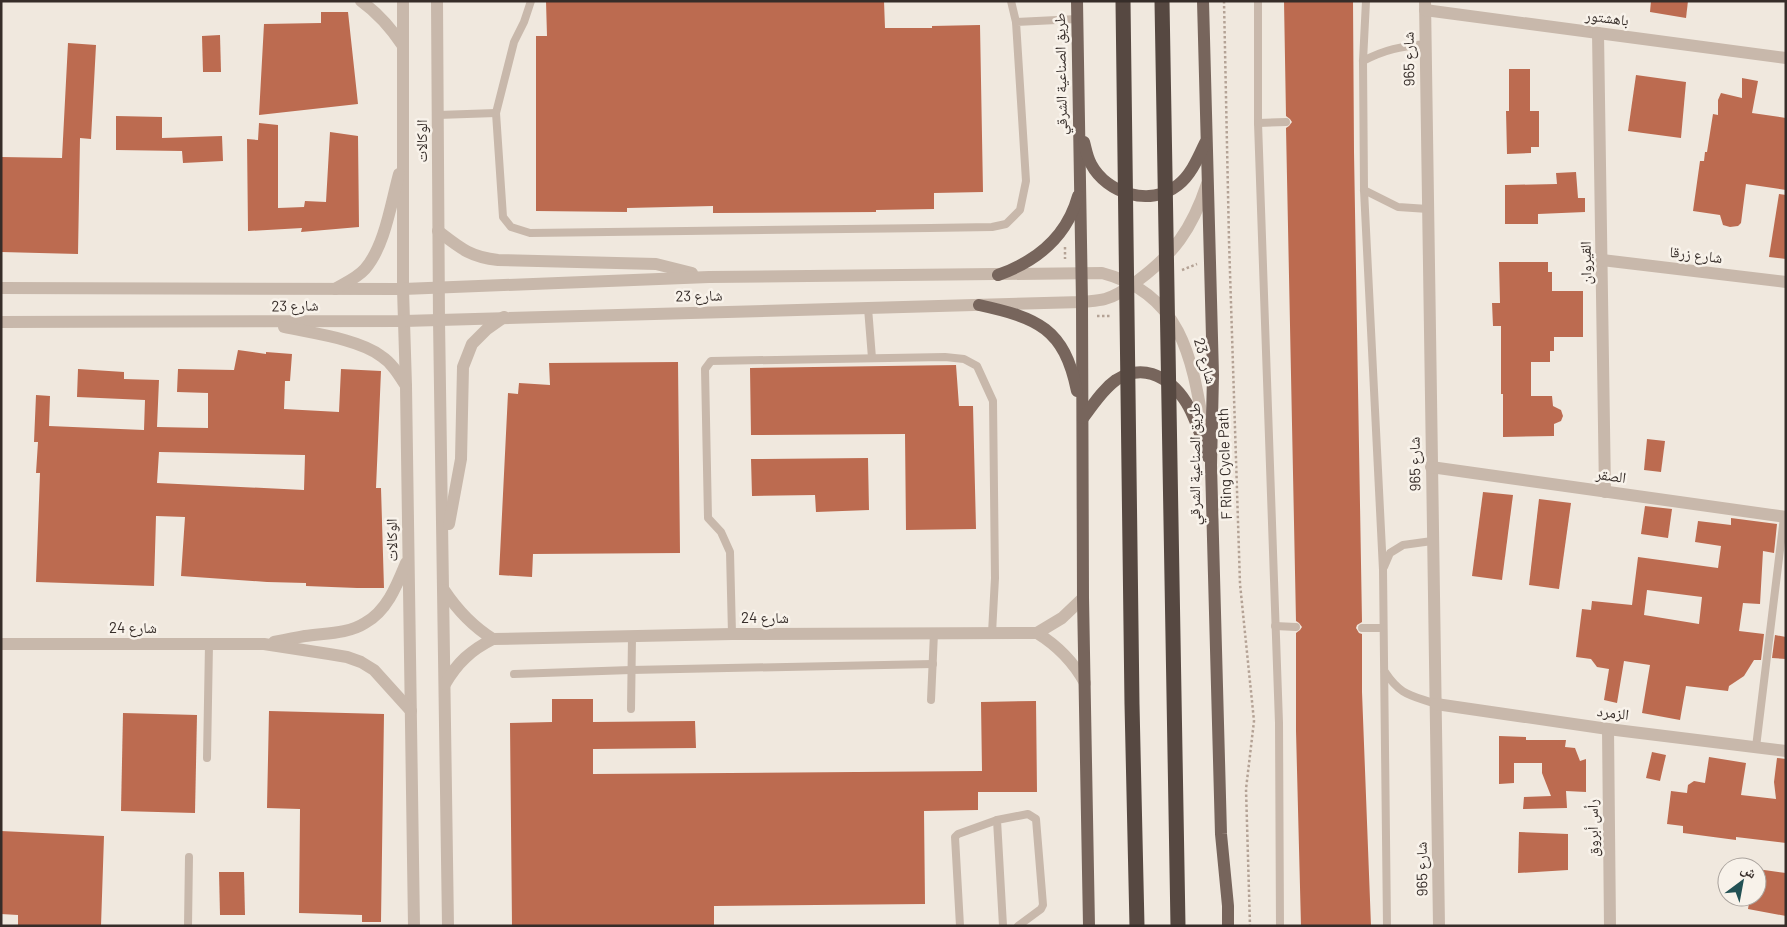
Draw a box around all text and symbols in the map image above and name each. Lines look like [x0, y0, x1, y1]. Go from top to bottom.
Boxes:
street label: باهشتور [1583, 5, 1630, 30]
street label: طريق الصناعية الشرقي [1050, 12, 1074, 135]
street label: شارع 965 [1399, 31, 1419, 87]
street label: الوكالات [412, 119, 431, 163]
street label: القيروان [1576, 241, 1596, 285]
street label: شارع زرقا [1668, 242, 1724, 268]
street label: شارع 23 [675, 286, 723, 306]
street label: شارع 23 [271, 296, 319, 316]
street label: شارع 23 [1189, 336, 1221, 387]
street label: طريق الصناعية الشرقي [1185, 403, 1207, 525]
street label: F Ring Cycle Path [1213, 408, 1235, 520]
street label: شارع 965 [1405, 436, 1425, 492]
street label: الصقر [1594, 464, 1627, 487]
street label: الوكالات [382, 518, 401, 562]
street label: شارع 24 [741, 608, 789, 628]
street label: شارع 24 [109, 618, 157, 638]
street label: الزمرد [1596, 701, 1630, 724]
street label: رأس أبروق [1582, 799, 1604, 857]
street label: شارع 965 [1412, 841, 1432, 897]
north arrow [1717, 857, 1767, 907]
text: ش [1738, 859, 1760, 883]

